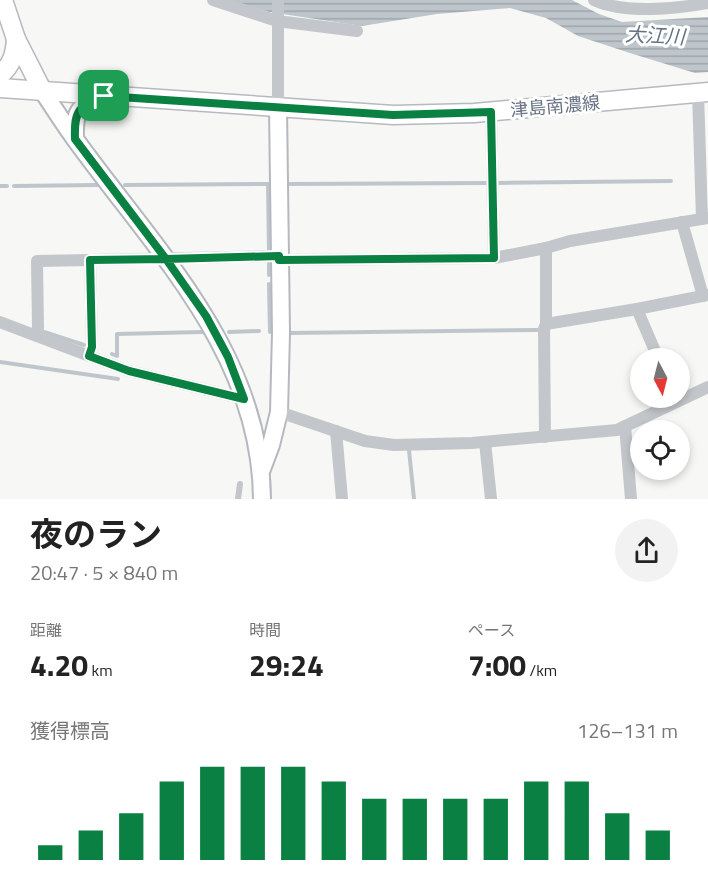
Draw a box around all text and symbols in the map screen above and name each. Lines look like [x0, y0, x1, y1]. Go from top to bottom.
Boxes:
water label: 大江川 [624, 18, 688, 52]
pin [78, 70, 129, 121]
icon: arrive [87, 79, 120, 112]
street label: 津島南濃線 [509, 89, 601, 123]
north arrow [630, 348, 690, 408]
map controls [630, 348, 690, 480]
button: locate [630, 420, 690, 480]
text: 夜のラン [30, 509, 162, 559]
button: share [615, 519, 678, 582]
text: 20:47 · 5 × 840 m [30, 557, 178, 588]
text: 距離 [30, 618, 62, 642]
text: 時間 [249, 618, 281, 642]
text: ペース [468, 618, 515, 642]
text: 4.20 [30, 642, 88, 688]
text: 29:24 [249, 642, 324, 688]
text: 7:00 [468, 642, 526, 688]
text: km [88, 658, 113, 682]
text: /km [526, 658, 557, 682]
text: 獲得標高 [30, 715, 110, 746]
text: 126–131 m [577, 715, 678, 746]

